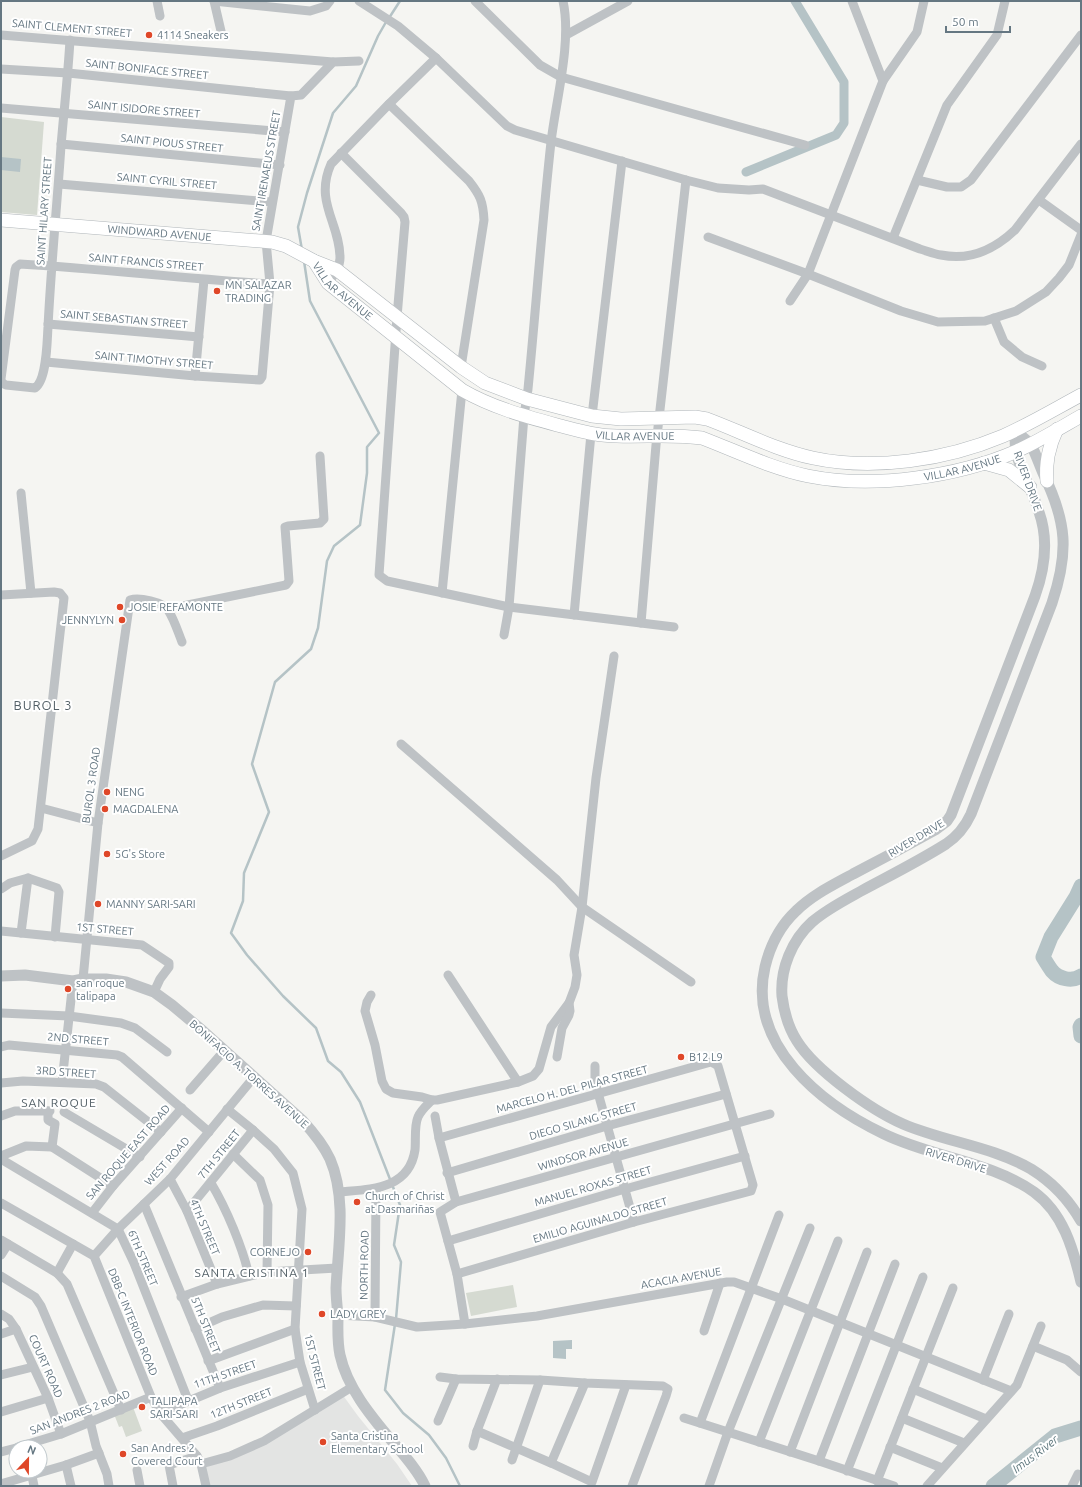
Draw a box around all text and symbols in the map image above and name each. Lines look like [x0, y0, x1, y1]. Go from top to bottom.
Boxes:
scale bar [946, 8, 1010, 34]
text: 50 m [952, 15, 979, 28]
street label: SAINT CLEMENT STREET [12, 17, 132, 39]
place label: 4114 Sneakers [157, 29, 229, 41]
marker: 4114 Sneakers [144, 30, 154, 40]
street label: SAINT BONIFACE STREET [85, 57, 209, 81]
street label: SAINT ISIDORE STREET [87, 98, 201, 120]
street label: SAINT IRENAEUS STREET [249, 110, 283, 232]
street label: SAINT PIOUS STREET [120, 132, 224, 154]
street label: SAINT HILARY STREET [34, 156, 54, 266]
street label: SAINT CYRIL STREET [116, 171, 218, 191]
street label: WINDWARD AVENUE [107, 223, 212, 243]
street label: SAINT FRANCIS STREET [88, 251, 204, 273]
street label: VILLAR AVENUE [310, 260, 375, 322]
place label: MN SALAZAR TRADING [225, 279, 292, 304]
marker: MN SALAZAR TRADING [212, 286, 222, 296]
street label: SAINT SEBASTIAN STREET [60, 307, 188, 331]
street label: SAINT TIMOTHY STREET [94, 349, 214, 371]
street label: VILLAR AVENUE [594, 428, 674, 442]
street label: RIVER DRIVE [1012, 449, 1044, 513]
street label: VILLAR AVENUE [923, 452, 1003, 483]
place label: JOSIE REFAMONTE [128, 601, 223, 613]
marker: JOSIE REFAMONTE [115, 602, 125, 612]
place label: JENNYLYN [62, 614, 114, 626]
marker: JENNYLYN [117, 615, 127, 625]
district label: BUROL 3 [13, 698, 73, 712]
street label: BUROL 3 ROAD [80, 746, 102, 824]
place label: NENG [115, 786, 144, 798]
marker: NENG [102, 787, 112, 797]
place label: MAGDALENA [113, 803, 179, 815]
marker: MAGDALENA [100, 804, 110, 814]
street label: RIVER DRIVE [886, 817, 946, 859]
place label: 5G's Store [115, 848, 165, 860]
marker: 5G's Store [102, 849, 112, 859]
place label: MANNY SARI-SARI [106, 898, 196, 910]
marker: MANNY SARI-SARI [93, 899, 103, 909]
street label: 1ST STREET [76, 921, 134, 937]
place label: san roque talipapa [76, 977, 125, 1002]
marker: san roque talipapa [63, 984, 73, 994]
street label: BONIFACIO A. TORRES AVENUE [187, 1017, 311, 1131]
street label: 2ND STREET [47, 1030, 109, 1048]
place label: B12 L9 [689, 1051, 723, 1063]
marker: B12 L9 [676, 1052, 686, 1062]
street label: MARCELO H. DEL PILAR STREET [495, 1063, 649, 1115]
street label: 3RD STREET [35, 1064, 97, 1080]
district label: SAN ROQUE [21, 1096, 97, 1109]
street label: DIEGO SILANG STREET [528, 1100, 638, 1142]
street label: SAN ROQUE EAST ROAD [84, 1102, 173, 1202]
street label: 7TH STREET [196, 1127, 242, 1181]
street label: WEST ROAD [142, 1134, 192, 1188]
street label: WINDSOR AVENUE [536, 1135, 630, 1173]
street label: RIVER DRIVE [924, 1145, 988, 1175]
street label: MANUEL ROXAS STREET [533, 1163, 653, 1209]
place label: Church of Christ at Dasmariñas [365, 1190, 445, 1215]
street label: EMILIO AGUINALDO STREET [531, 1195, 669, 1245]
street label: 4TH STREET [188, 1197, 222, 1257]
marker: Church of Christ at Dasmariñas [352, 1197, 362, 1207]
street label: 6TH STREET [126, 1228, 160, 1288]
street label: NORTH ROAD [357, 1230, 371, 1300]
place label: CORNEJO [250, 1246, 300, 1258]
marker: CORNEJO [303, 1247, 313, 1257]
street label: ACACIA AVENUE [640, 1265, 722, 1291]
street label: DBB-C INTERIOR ROAD [106, 1266, 160, 1378]
district label: SANTA CRISTINA 1 [194, 1266, 310, 1279]
street label: 5TH STREET [189, 1295, 223, 1355]
place label: LADY GREY [330, 1308, 387, 1320]
marker: LADY GREY [317, 1309, 327, 1319]
street label: COURT ROAD [27, 1332, 65, 1400]
street label: 1ST STREET [302, 1333, 328, 1391]
street label: 11TH STREET [192, 1358, 258, 1390]
street label: 12TH STREET [208, 1385, 274, 1421]
street label: SAN ANDRES 2 ROAD [28, 1387, 132, 1437]
place label: TALIPAPA SARI-SARI [150, 1395, 198, 1420]
marker: TALIPAPA SARI-SARI [137, 1402, 147, 1412]
place label: Santa Cristina Elementary School [331, 1430, 423, 1455]
water label: Imus River [1010, 1432, 1061, 1475]
marker: Santa Cristina Elementary School [318, 1437, 328, 1447]
north arrow [8, 1439, 48, 1479]
place label: San Andres 2 Covered Court [131, 1442, 203, 1467]
text: N [26, 1443, 38, 1457]
marker: San Andres 2 Covered Court [118, 1449, 128, 1459]

